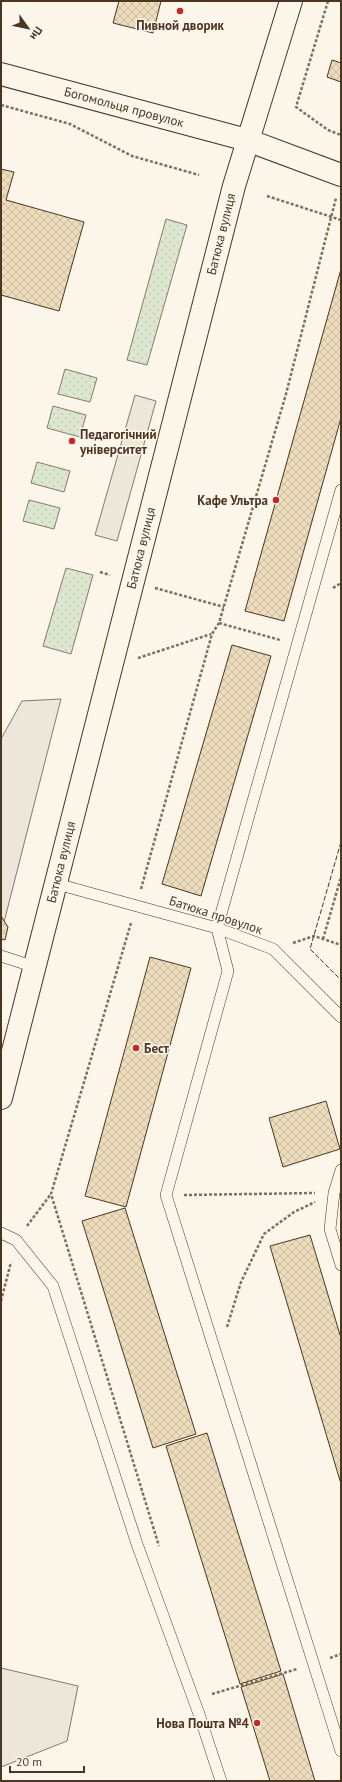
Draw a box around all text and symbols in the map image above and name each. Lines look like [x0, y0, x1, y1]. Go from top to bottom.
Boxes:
marker: Пивной дворик [175, 6, 185, 16]
north arrow [8, 8, 48, 48]
place label: Пивной дворик [136, 17, 224, 34]
text: Пн [27, 24, 46, 43]
street label: Богомольця провулок [62, 83, 187, 131]
street label: Батюка вулиця [203, 191, 239, 277]
place label: Педагогічний університет [79, 426, 156, 458]
marker: Педагогічний університет [67, 436, 77, 446]
place label: Кафе Ультра [197, 492, 268, 509]
marker: Кафе Ультра [271, 495, 281, 505]
street label: Батюка вулиця [123, 505, 159, 591]
street label: Батюка вулиця [43, 819, 79, 905]
street label: Батюка провулок [167, 892, 266, 938]
place label: Бест [144, 1040, 170, 1057]
marker: Бест [131, 1043, 141, 1053]
place label: Нова Пошта №4 [156, 1715, 250, 1732]
marker: Нова Пошта №4 [252, 1718, 262, 1728]
scale bar [10, 1748, 84, 1774]
text: 20 m [16, 1754, 42, 1769]

